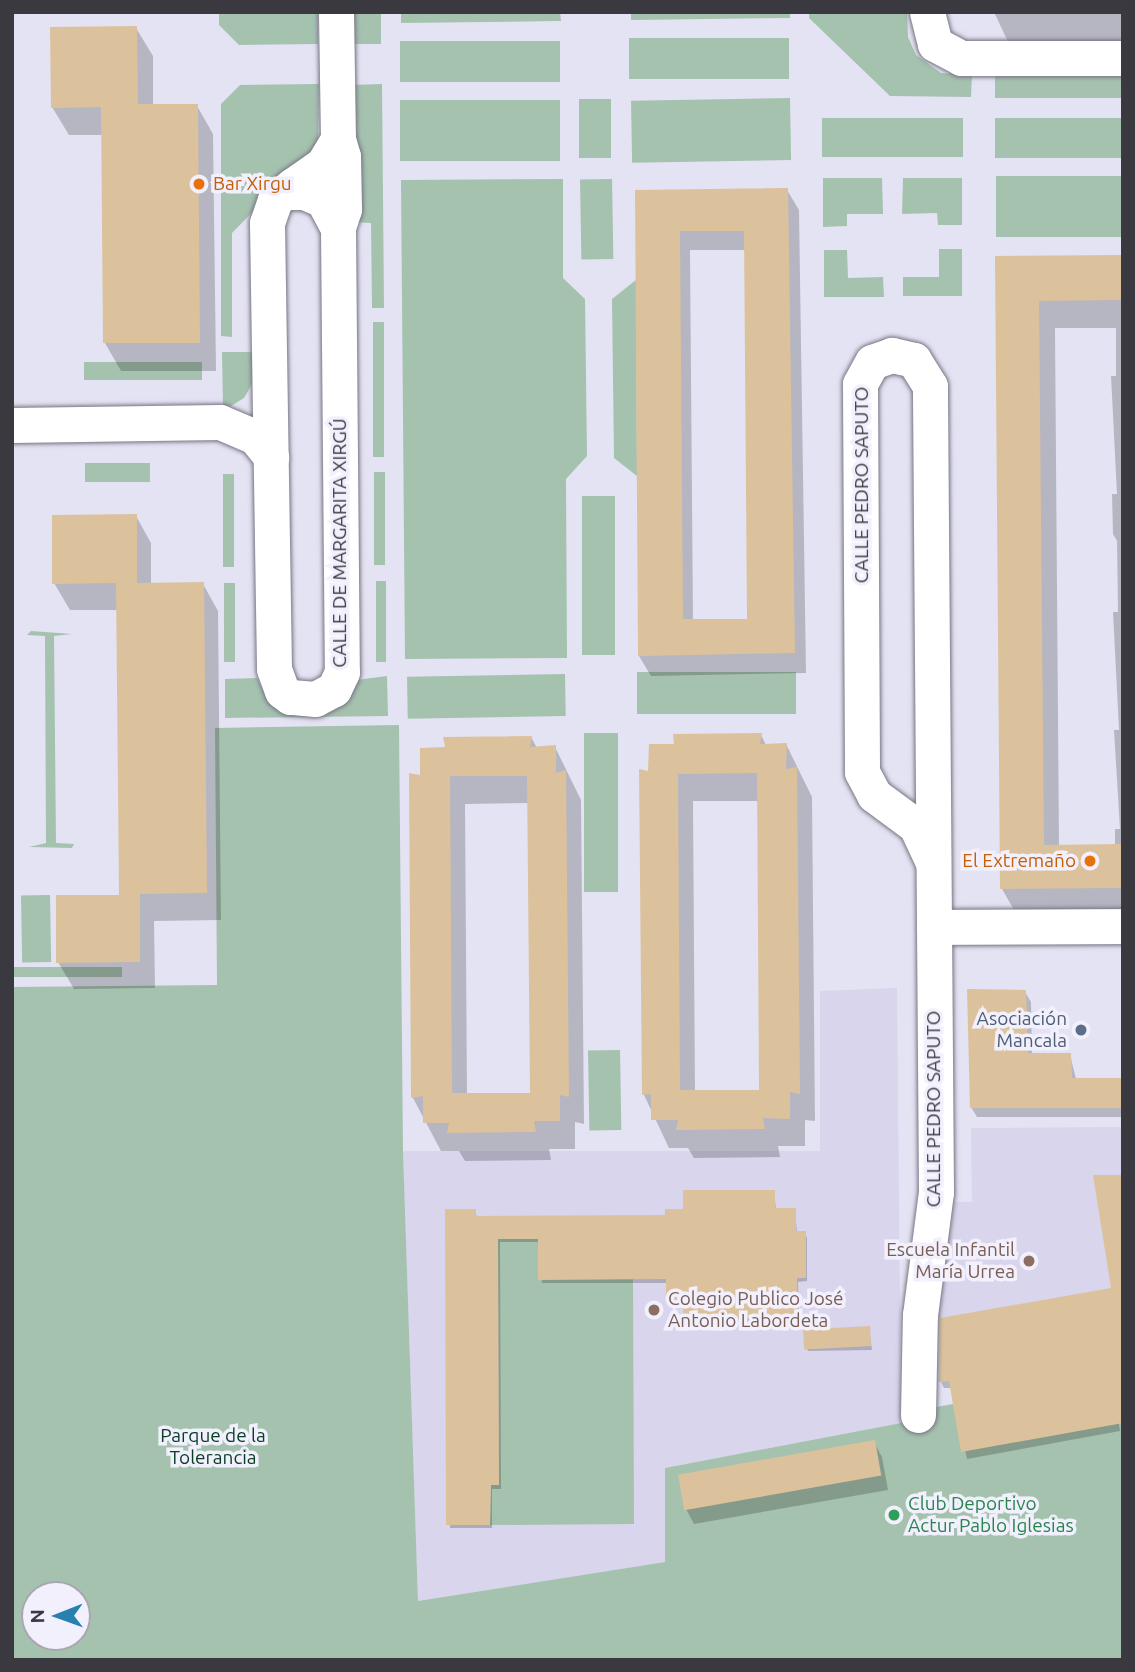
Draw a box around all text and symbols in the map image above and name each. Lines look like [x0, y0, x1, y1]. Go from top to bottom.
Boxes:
place label: Bar Xirgu [213, 173, 292, 195]
marker: Bar Xirgu [191, 176, 207, 192]
street label: CALLE PEDRO SAPUTO [851, 387, 873, 583]
street label: CALLE DE MARGARITA XIRGÚ [329, 418, 351, 668]
place label: El Extremaño [962, 850, 1076, 872]
marker: El Extremaño [1082, 853, 1098, 869]
place label: Asociación Mancala [976, 1008, 1067, 1052]
street label: CALLE PEDRO SAPUTO [923, 1011, 945, 1207]
marker: Asociación Mancala [1073, 1022, 1089, 1038]
place label: Escuela Infantil María Urrea [886, 1239, 1015, 1283]
marker: Escuela Infantil María Urrea [1021, 1253, 1037, 1269]
place label: Colegio Publico José Antonio Labordeta [668, 1288, 844, 1332]
marker: Colegio Publico José Antonio Labordeta [646, 1302, 662, 1318]
park label: Parque de la Tolerancia [160, 1425, 266, 1469]
place label: Club Deportivo Actur Pablo Iglesias [908, 1493, 1074, 1537]
marker: Club Deportivo Actur Pablo Iglesias [886, 1507, 902, 1523]
north arrow [21, 1581, 91, 1651]
text: N [26, 1609, 48, 1624]

